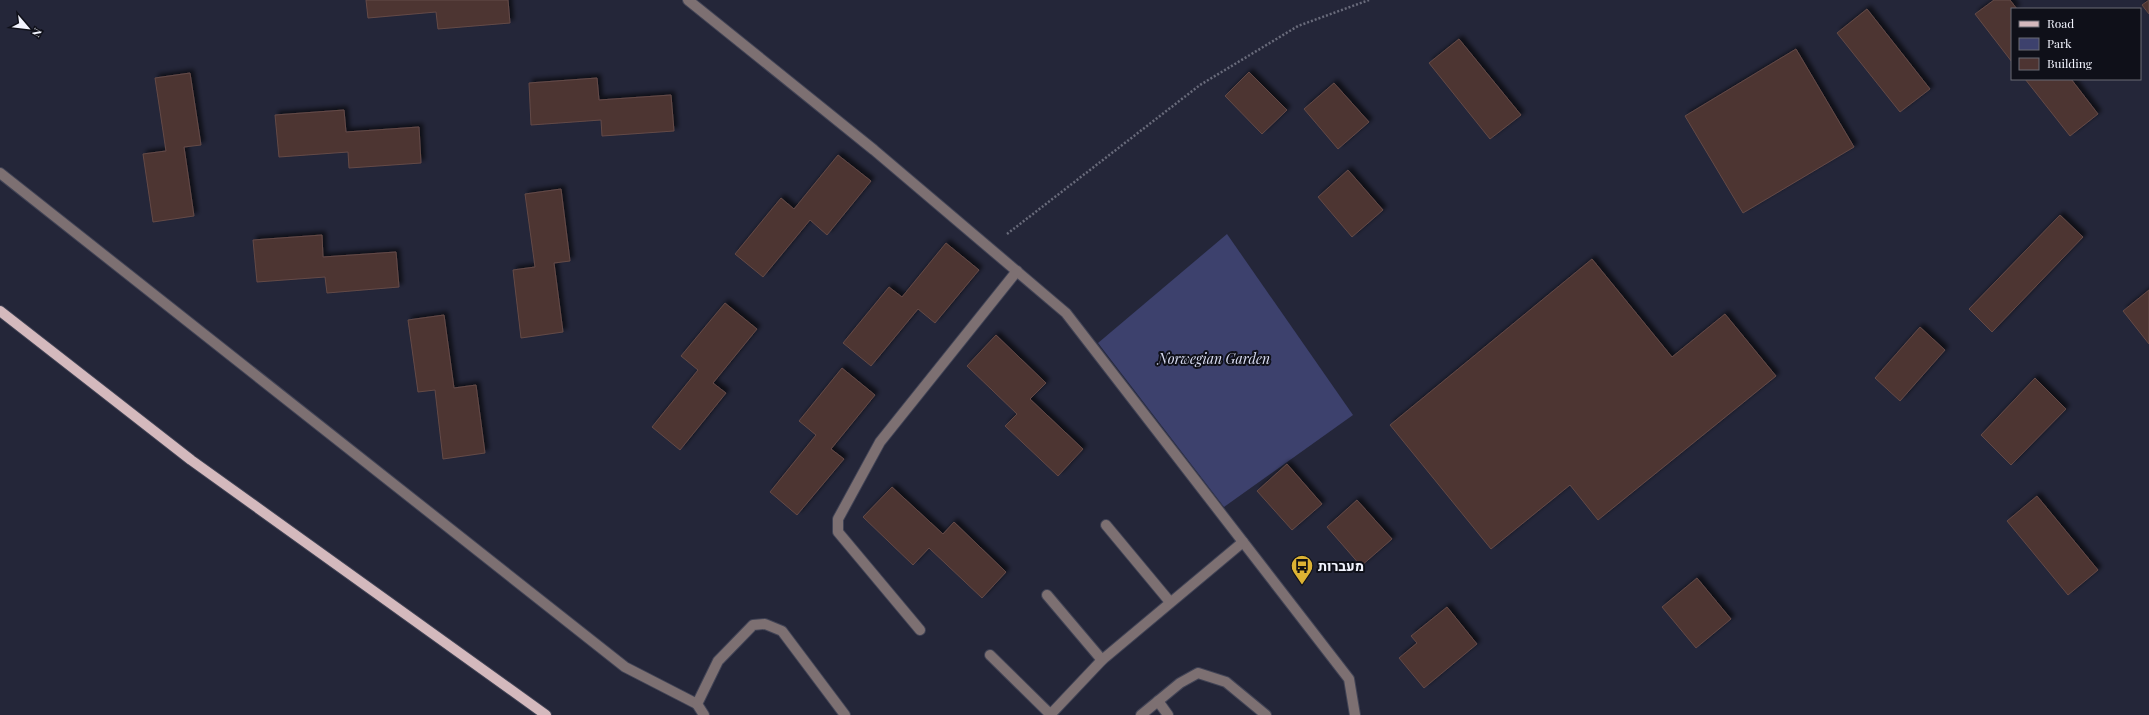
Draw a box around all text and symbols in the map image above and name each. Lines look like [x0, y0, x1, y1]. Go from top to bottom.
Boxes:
north arrow [8, 8, 48, 48]
legend [2011, 8, 2141, 80]
text: Road [2047, 15, 2074, 31]
text: N [29, 26, 46, 40]
text: Park [2047, 35, 2072, 51]
text: Building [2047, 55, 2093, 71]
park label: Norwegian Garden [1156, 349, 1270, 368]
bus stop icon: מעברות [1289, 553, 1315, 586]
place label: מעברות [1318, 556, 1364, 575]

